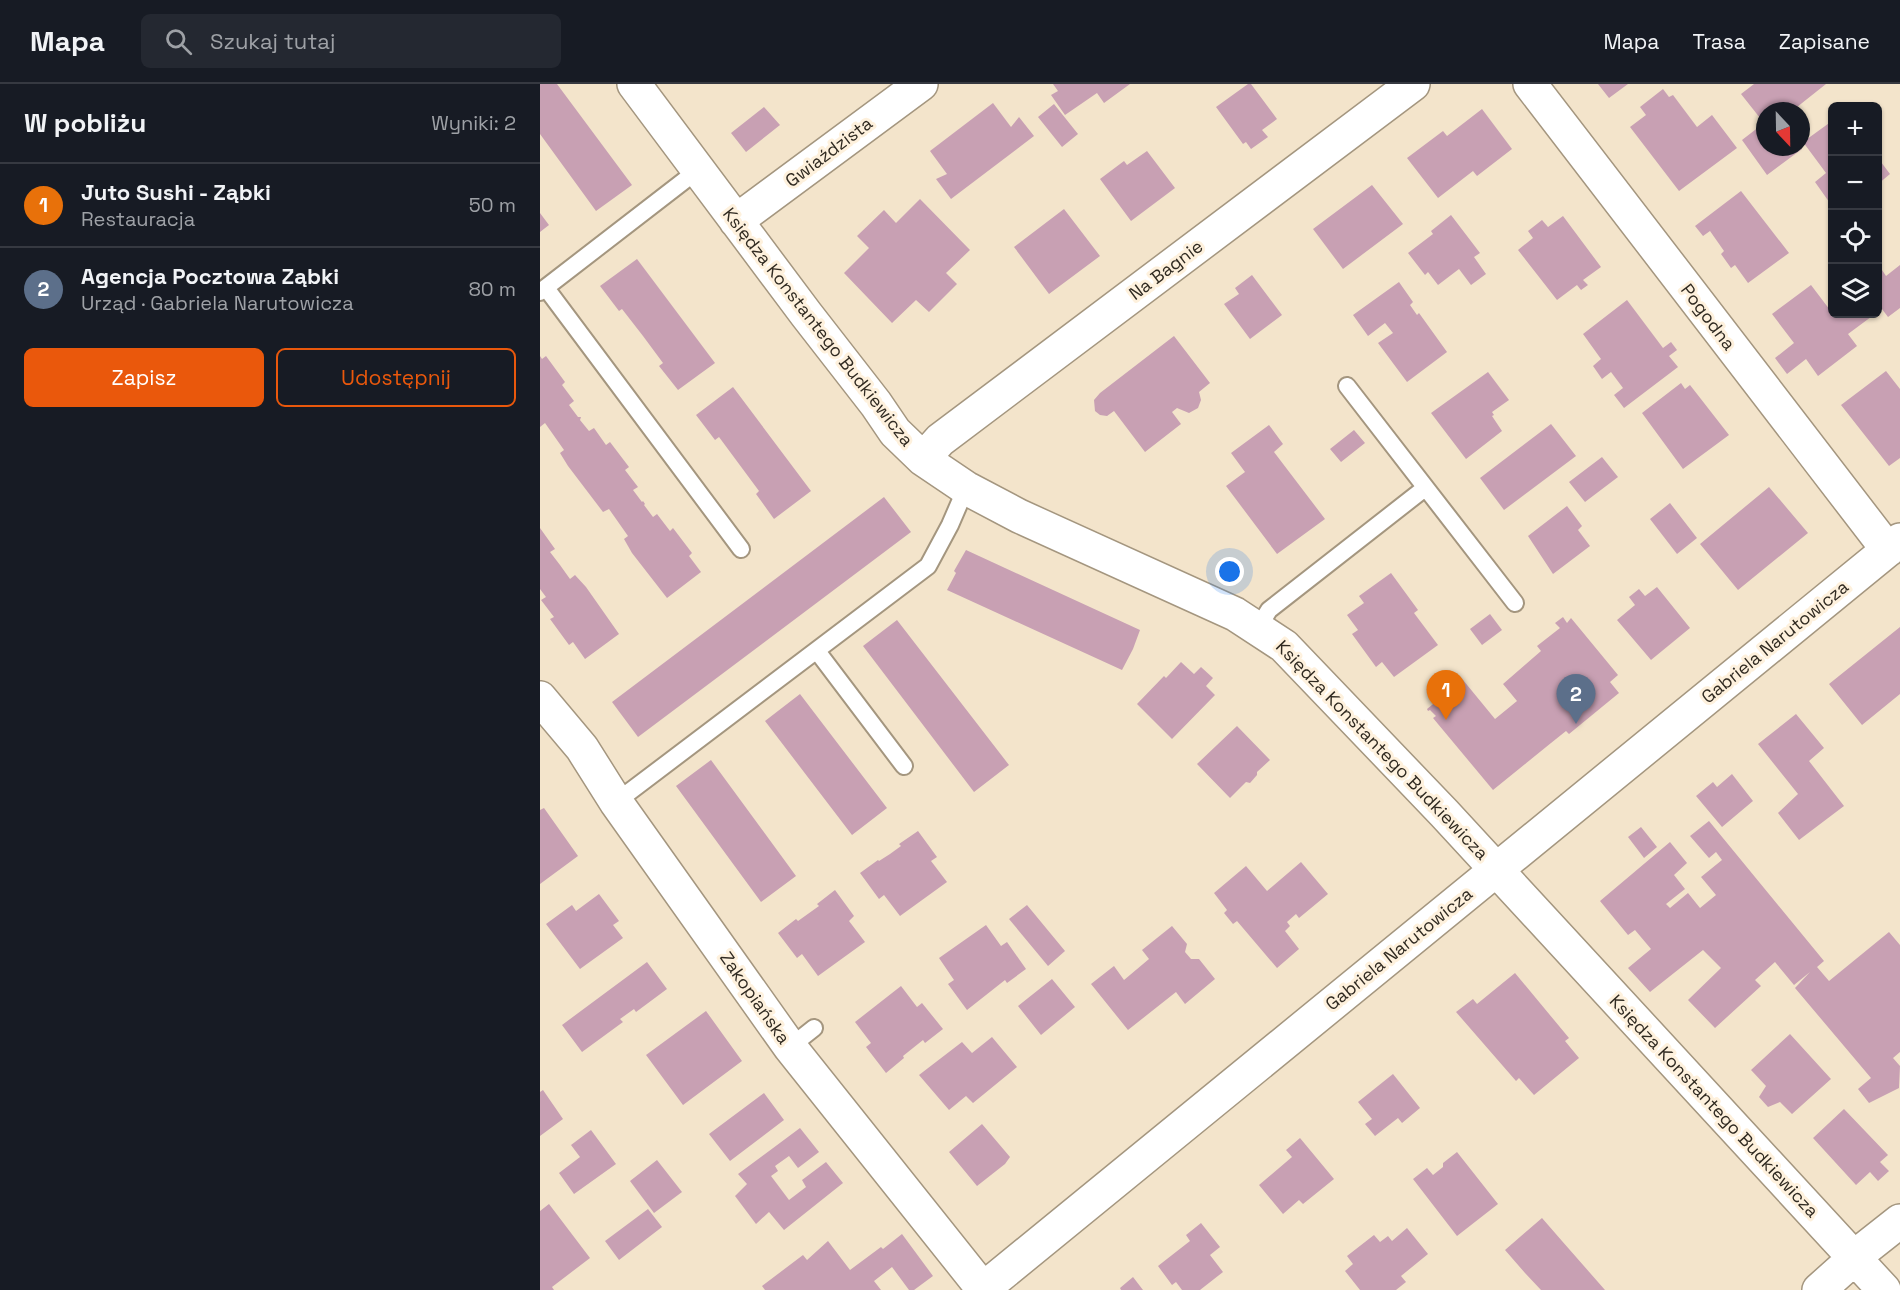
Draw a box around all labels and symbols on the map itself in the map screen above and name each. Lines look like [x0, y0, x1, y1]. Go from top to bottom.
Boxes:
north arrow [1756, 102, 1810, 156]
street label: Gwiaździsta [781, 111, 877, 192]
street label: Księdza Konstantego Budkiewicza [718, 203, 919, 451]
street label: Na Bagnie [1124, 234, 1207, 305]
street label: Pogodna [1676, 279, 1741, 354]
your location [1215, 557, 1244, 586]
street label: Gabriela Narutowicza [1696, 575, 1853, 708]
street label: Księdza Konstantego Budkiewicza [1271, 635, 1494, 864]
pin: 1 [1426, 670, 1466, 720]
pin: 2 [1556, 674, 1596, 724]
street label: Gabriela Narutowicza [1320, 882, 1477, 1015]
street label: Zakopiańska [715, 947, 796, 1048]
street label: Księdza Konstantego Budkiewicza [1605, 989, 1824, 1222]

